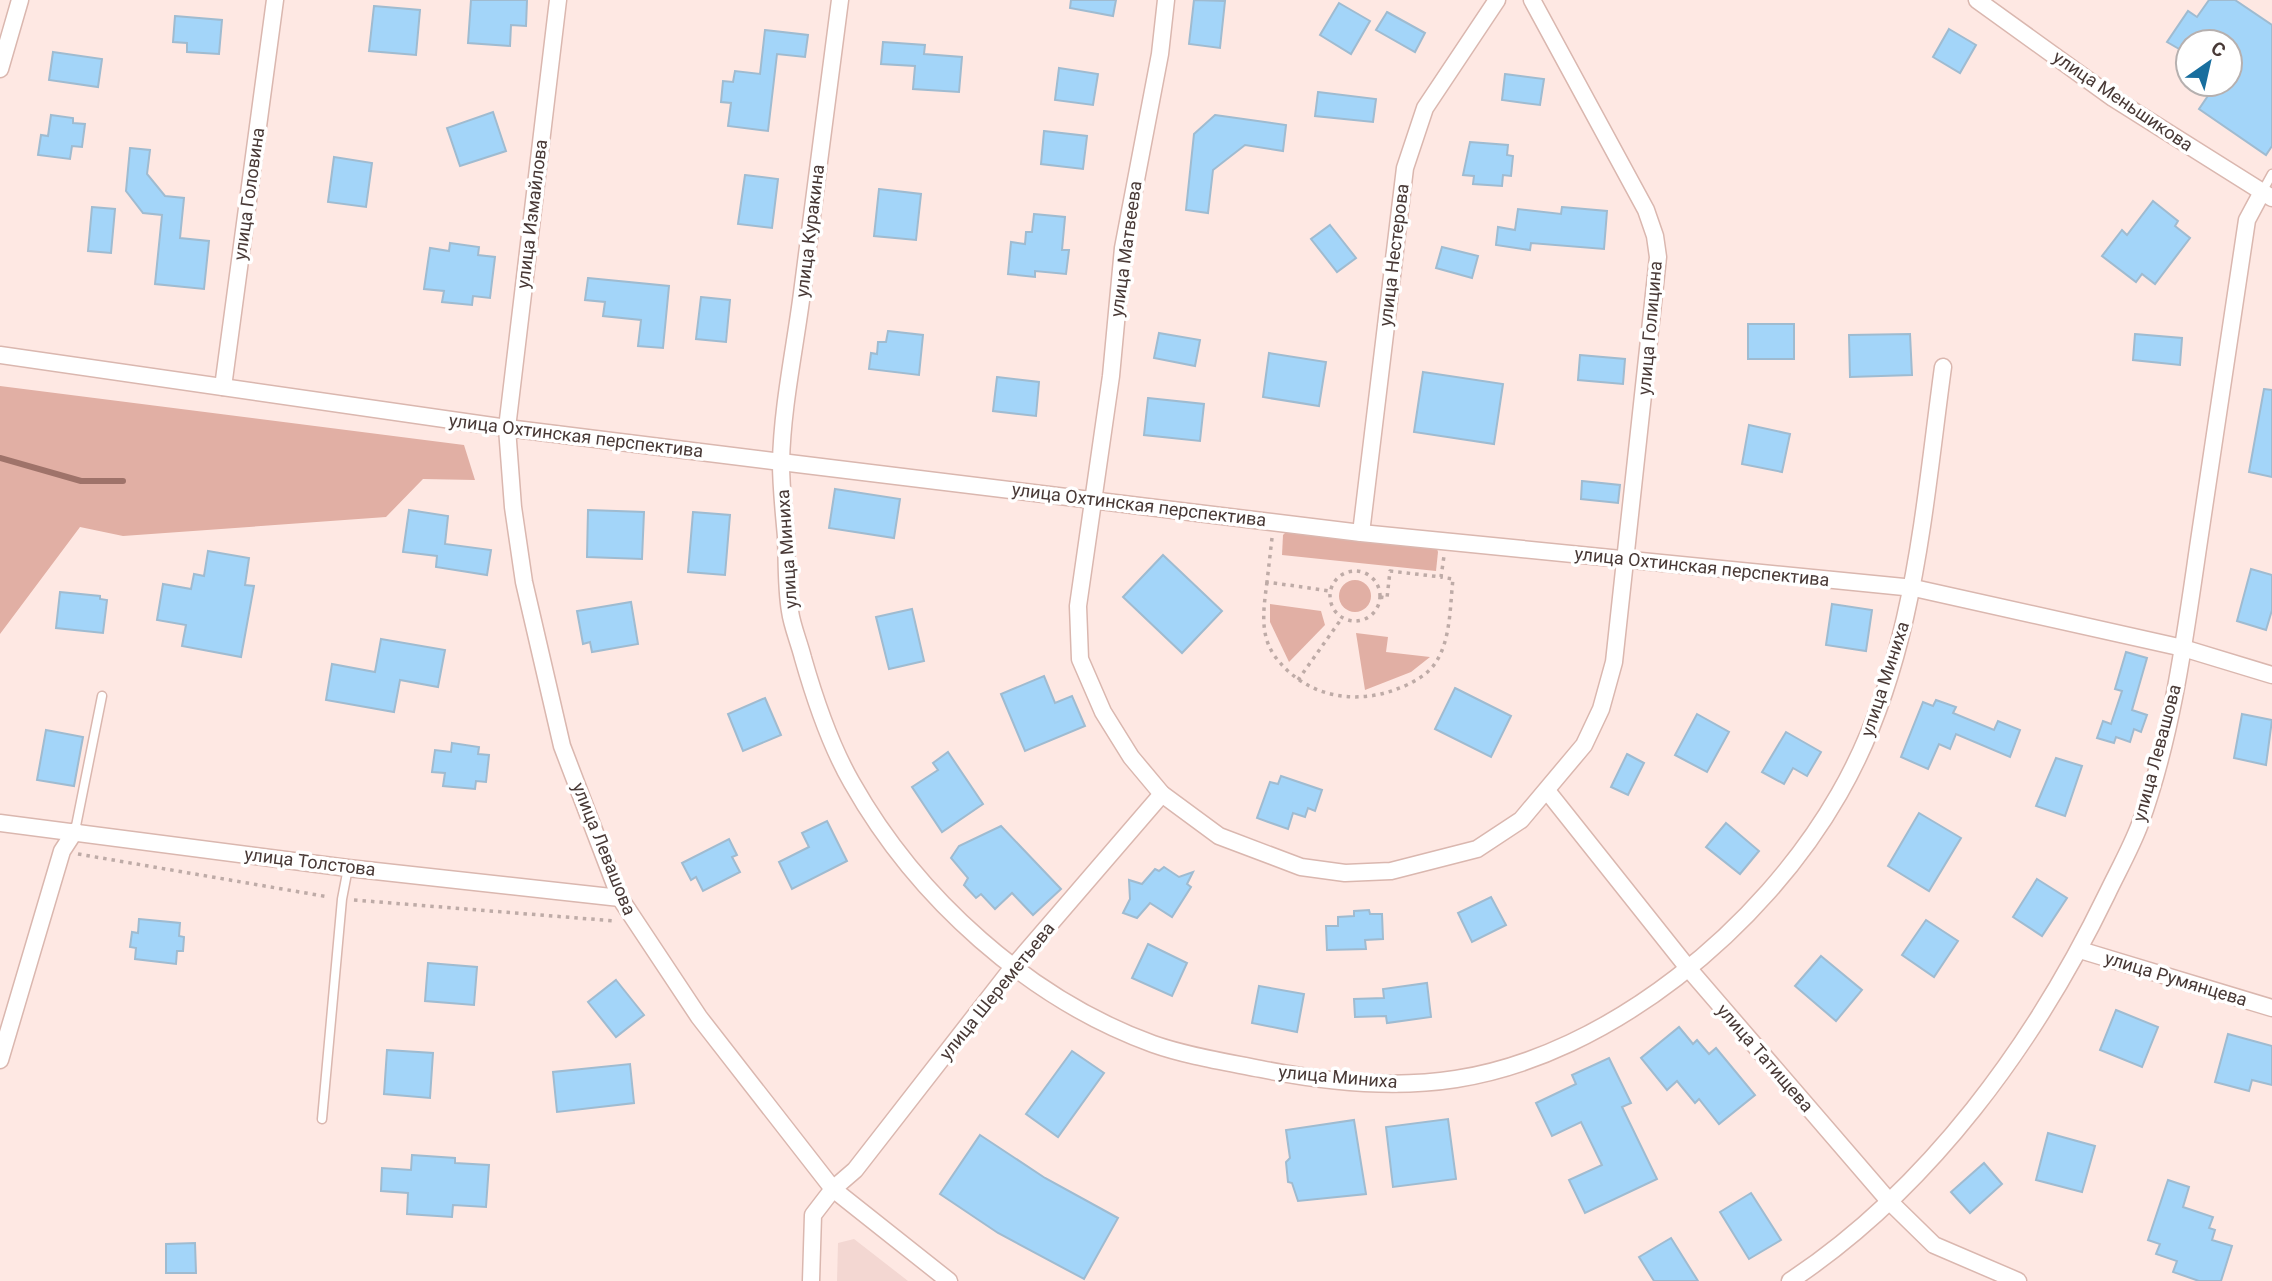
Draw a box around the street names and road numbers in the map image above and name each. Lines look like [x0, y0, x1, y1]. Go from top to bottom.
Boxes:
street label: улица Меньшикова [2049, 46, 2197, 155]
street label: улица Головина [229, 126, 268, 262]
street label: улица Измайлова [512, 138, 551, 290]
street label: улица Куракина [791, 163, 828, 299]
street label: улица Матвеева [1106, 179, 1145, 318]
street label: улица Нестерова [1374, 182, 1413, 328]
street label: улица Голицина [1633, 260, 1666, 396]
street label: улица Охтинская перспектива [448, 409, 704, 462]
street label: улица Охтинская перспектива [1011, 478, 1267, 531]
street label: улица Миниха [772, 489, 801, 609]
street label: улица Охтинская перспектива [1574, 543, 1831, 590]
street label: улица Миниха [1856, 619, 1913, 739]
street label: улица Левашова [2128, 682, 2185, 824]
street label: улица Левашова [568, 779, 641, 918]
street label: улица Толстова [243, 843, 377, 880]
street label: улица Шереметьева [935, 918, 1059, 1064]
street label: улица Румянцева [2102, 947, 2250, 1010]
street label: улица Татищева [1713, 999, 1818, 1116]
street label: улица Миниха [1278, 1061, 1398, 1092]

